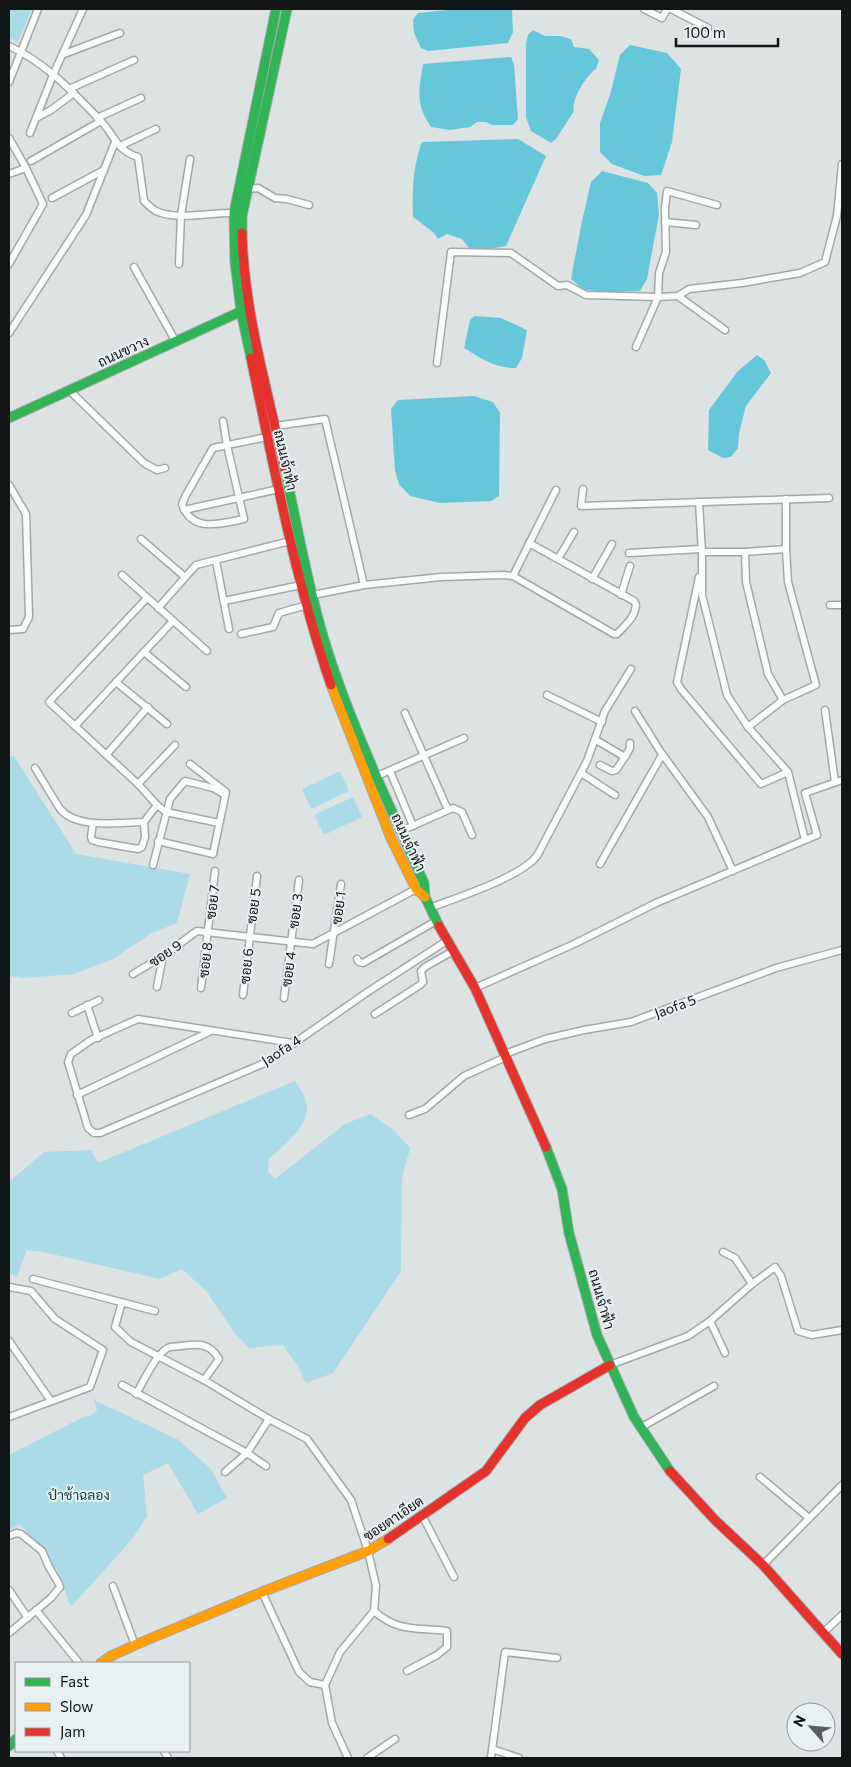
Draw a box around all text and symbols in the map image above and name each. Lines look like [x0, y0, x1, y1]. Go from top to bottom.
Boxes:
scale bar [676, 15, 778, 47]
text: 100 m [684, 23, 726, 41]
street label: ถนนขวาง [95, 332, 151, 370]
street label: ถนนเจ้าฟ้า [271, 428, 301, 492]
street label: ถนนเจ้าฟ้า [388, 810, 430, 874]
street label: ซอย 7 [201, 884, 223, 920]
street label: ซอย 5 [242, 887, 264, 925]
street label: ซอย 1 [327, 890, 349, 926]
street label: ซอย 3 [284, 892, 306, 930]
street label: ซอย 9 [145, 936, 185, 970]
street label: ซอย 8 [194, 941, 216, 979]
street label: ซอย 6 [236, 947, 256, 985]
street label: ซอย 4 [277, 949, 299, 988]
street label: Jaofa 5 [652, 991, 698, 1021]
street label: Jaofa 4 [258, 1031, 304, 1069]
street label: ถนนเจ้าฟ้า [585, 1267, 619, 1331]
park label: ป่าช้าฉลอง [48, 1486, 110, 1503]
street label: ซอยตาเอียด [360, 1492, 426, 1544]
legend [15, 1662, 190, 1752]
text: Fast [60, 1672, 89, 1690]
text: Slow [60, 1697, 93, 1715]
north arrow [786, 1702, 836, 1752]
text: N [789, 1712, 809, 1729]
text: Jam [60, 1722, 85, 1740]

